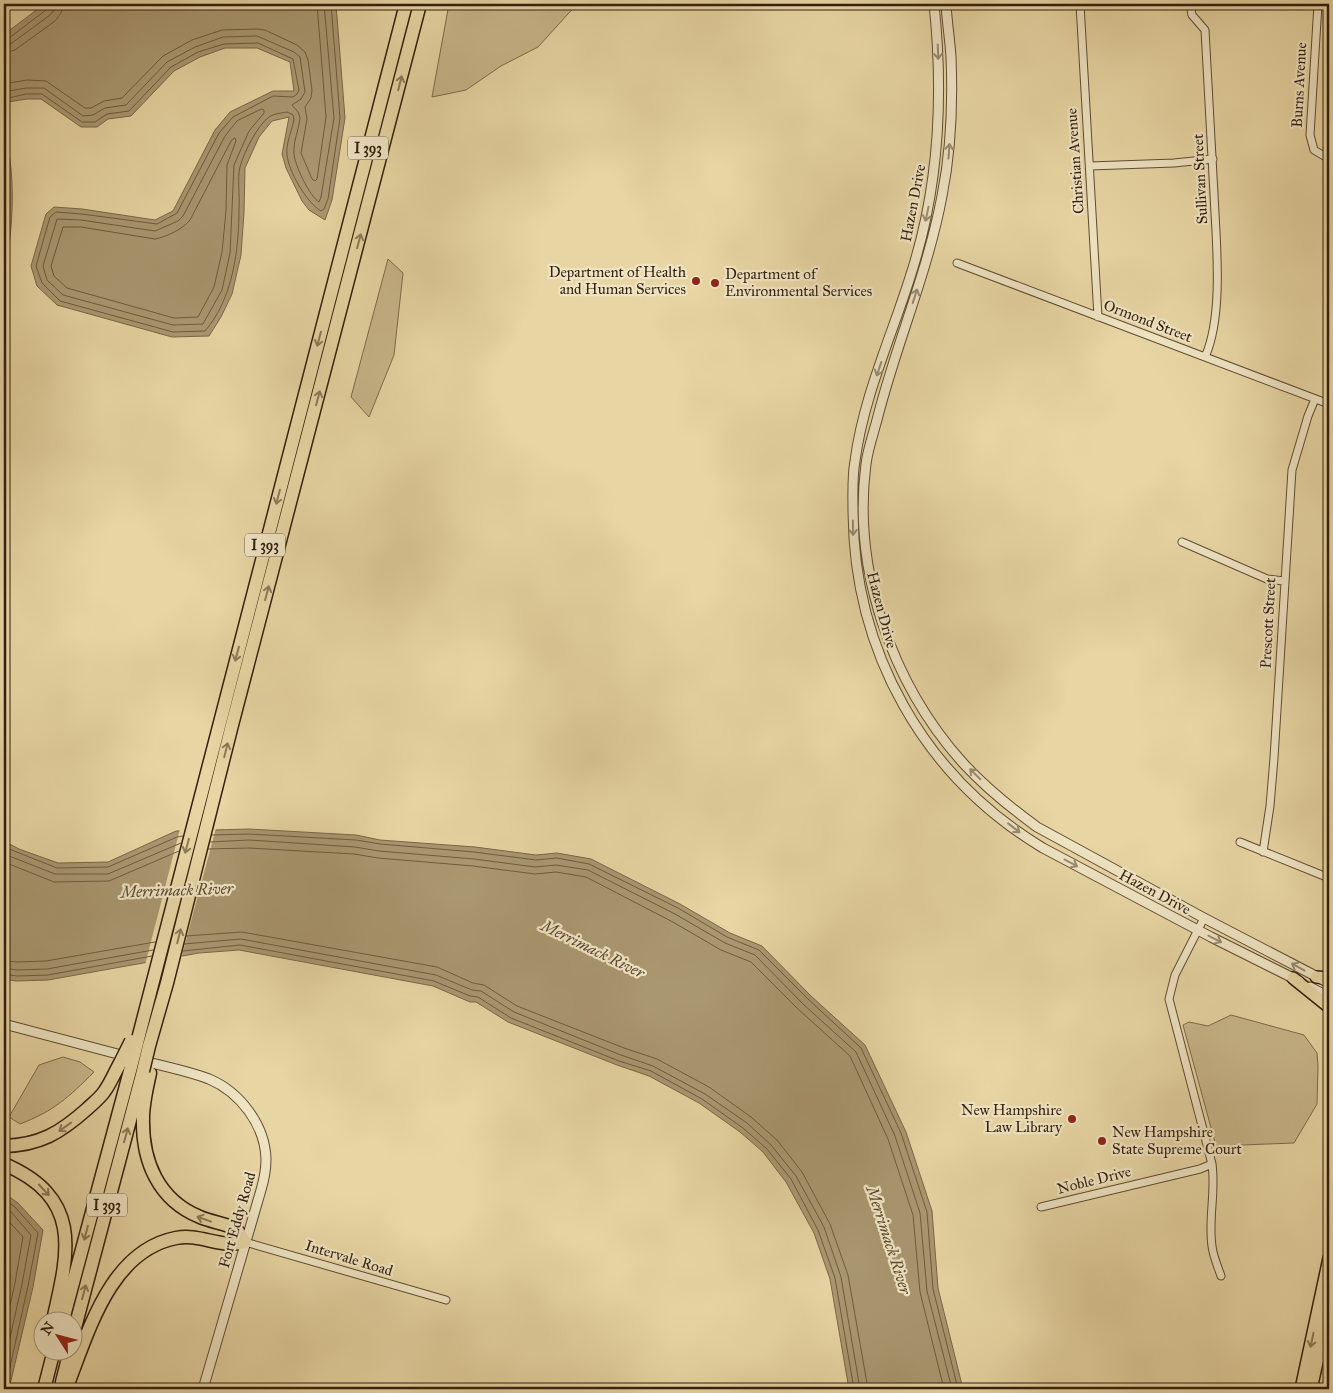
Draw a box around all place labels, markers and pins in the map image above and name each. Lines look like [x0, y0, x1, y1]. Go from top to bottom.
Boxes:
place label: Department of Health and Human Services [549, 263, 687, 298]
place label: Department of Environmental Services [725, 265, 872, 300]
marker: Department of Health and Human Services [690, 275, 702, 287]
marker: Department of Environmental Services [709, 277, 721, 289]
place label: New Hampshire Law Library [961, 1101, 1063, 1136]
marker: New Hampshire Law Library [1066, 1113, 1078, 1125]
place label: New Hampshire State Supreme Court [1112, 1123, 1242, 1158]
marker: New Hampshire State Supreme Court [1096, 1135, 1108, 1147]

